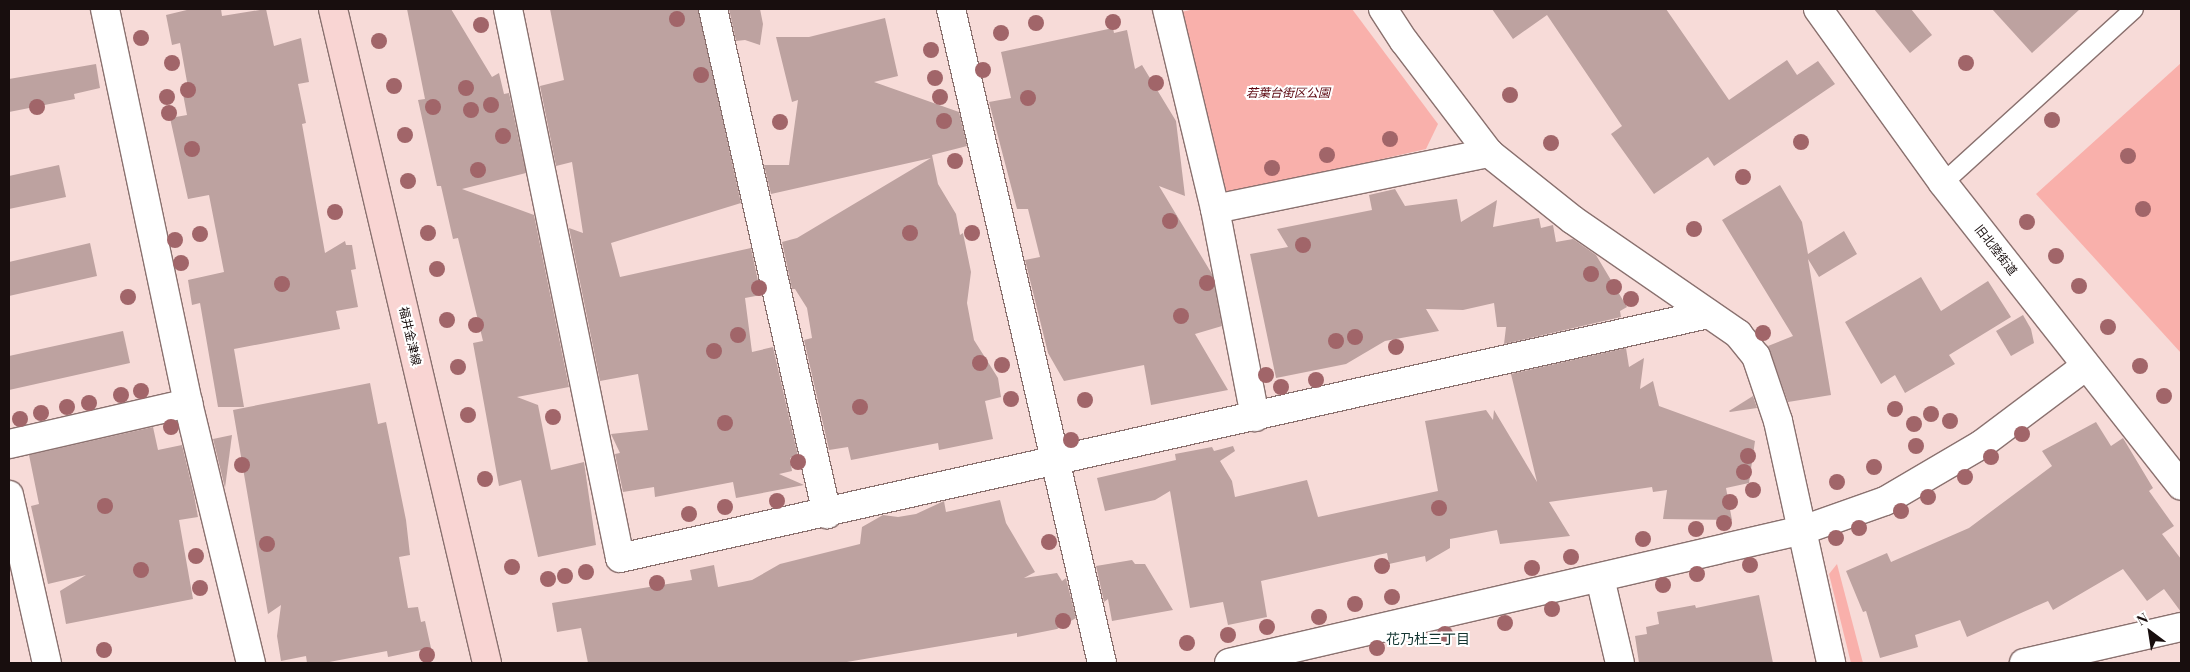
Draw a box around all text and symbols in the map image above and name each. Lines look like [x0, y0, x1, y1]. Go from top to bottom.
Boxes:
park label: 若葉台街区公園 [1246, 86, 1330, 100]
street label: 旧北陸街道 [1972, 222, 2020, 278]
street label: 福井金津線 [396, 305, 424, 367]
north arrow [2125, 607, 2175, 657]
text: N [2133, 608, 2151, 629]
district label: 花乃杜三丁目 [1386, 631, 1470, 647]

